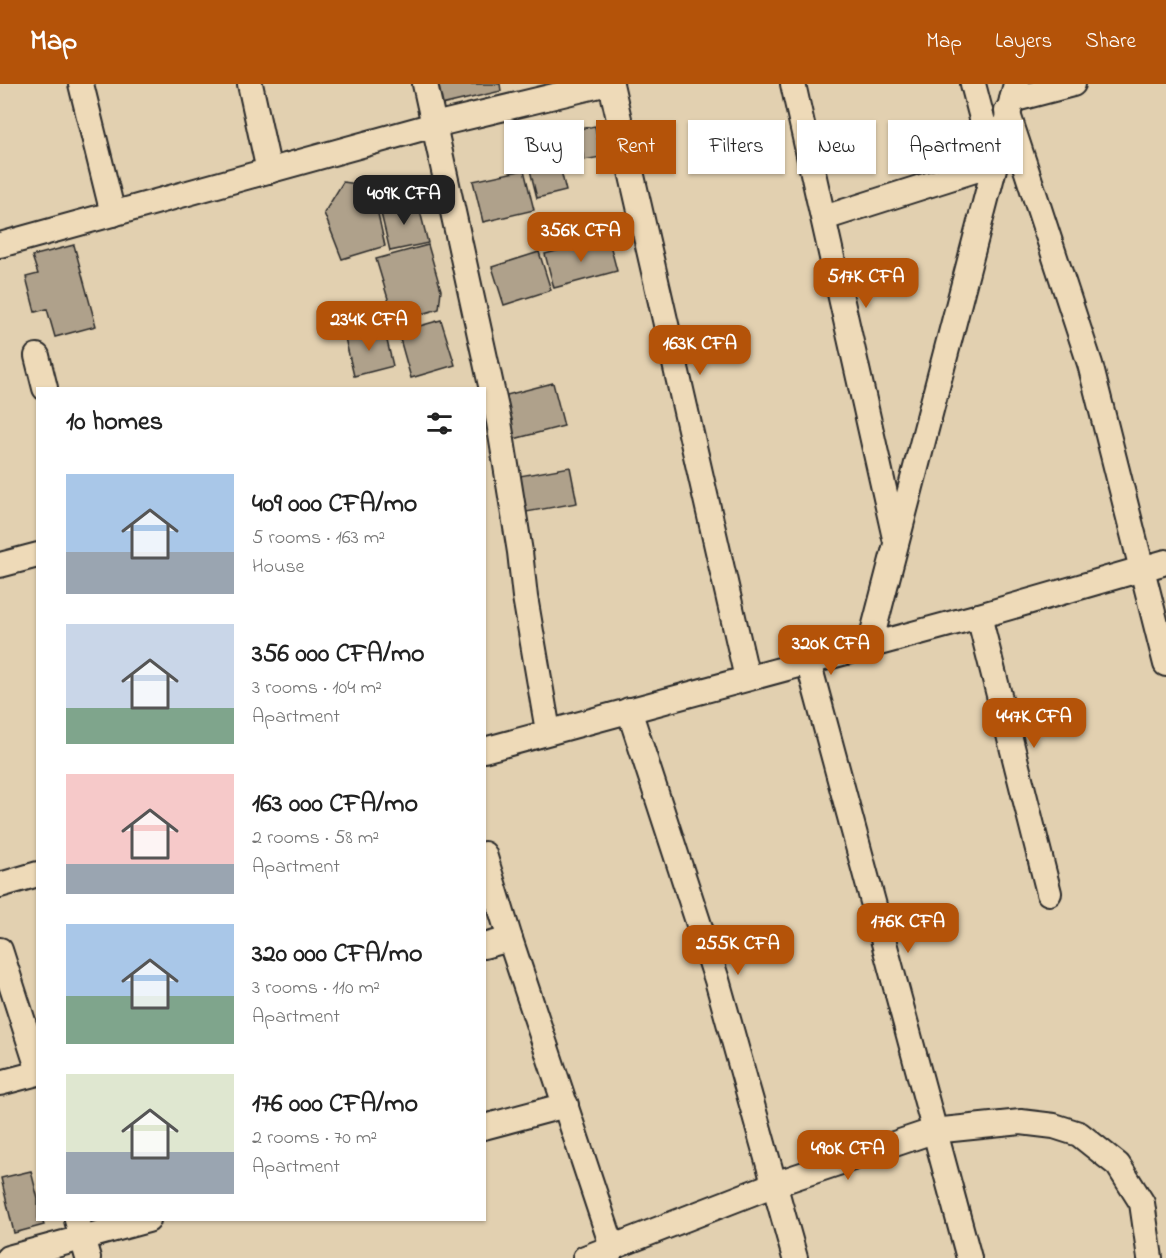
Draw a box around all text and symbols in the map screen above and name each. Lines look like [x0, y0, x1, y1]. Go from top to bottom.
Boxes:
text: Map [30, 22, 77, 63]
text: Map [926, 27, 962, 57]
text: Layers [995, 27, 1052, 57]
text: Share [1085, 27, 1136, 57]
chip: Buy [504, 120, 584, 174]
chip: Rent [596, 120, 676, 174]
chip: Filters [688, 120, 785, 174]
chip: New [797, 120, 876, 174]
chip: Apartment [888, 120, 1023, 174]
pin: 409K CFA [342, 175, 466, 226]
text: 409K CFA [367, 180, 441, 209]
pin: 356K CFA [519, 212, 643, 263]
text: 356K CFA [541, 217, 621, 246]
pin: 517K CFA [804, 258, 928, 309]
text: 517K CFA [828, 263, 905, 292]
pin: 234K CFA [307, 301, 431, 352]
text: 234K CFA [330, 306, 408, 335]
pin: 163K CFA [638, 325, 762, 376]
text: 163K CFA [663, 330, 737, 359]
text: 10 homes [66, 404, 163, 442]
icon: filters [423, 407, 456, 440]
text: 409 000 CFA/mo [252, 486, 417, 524]
icon: home [114, 498, 186, 570]
text: 5 rooms · 163 m² [252, 524, 385, 553]
text: House [252, 553, 305, 582]
pin: 320K CFA [769, 625, 893, 676]
text: 320K CFA [792, 630, 870, 659]
text: 356 000 CFA/mo [252, 636, 425, 674]
icon: home [114, 648, 186, 720]
text: 3 rooms · 104 m² [252, 674, 382, 703]
pin: 447K CFA [972, 698, 1096, 749]
text: Apartment [252, 703, 340, 732]
text: 447K CFA [996, 703, 1072, 732]
text: 163 000 CFA/mo [252, 786, 418, 824]
icon: home [114, 798, 186, 870]
text: 2 rooms · 58 m² [252, 824, 379, 853]
text: Apartment [252, 853, 340, 882]
pin: 176K CFA [846, 903, 970, 954]
text: 176K CFA [871, 908, 945, 937]
pin: 255K CFA [676, 925, 800, 976]
text: 255K CFA [696, 930, 780, 959]
text: 320 000 CFA/mo [252, 936, 422, 974]
icon: home [114, 948, 186, 1020]
text: 3 rooms · 110 m² [252, 974, 380, 1003]
text: Apartment [252, 1003, 340, 1032]
text: 176 000 CFA/mo [252, 1086, 418, 1124]
icon: home [114, 1098, 186, 1170]
text: 2 rooms · 70 m² [252, 1124, 377, 1153]
pin: 490K CFA [786, 1130, 910, 1181]
text: 490K CFA [811, 1135, 885, 1164]
text: Apartment [252, 1153, 340, 1182]

